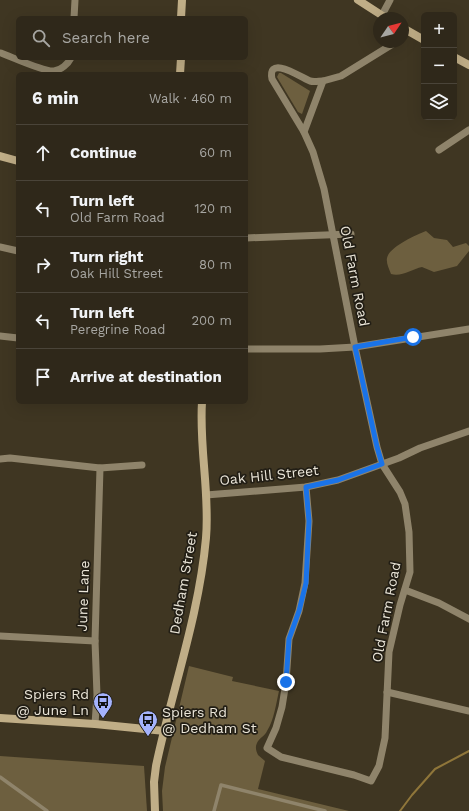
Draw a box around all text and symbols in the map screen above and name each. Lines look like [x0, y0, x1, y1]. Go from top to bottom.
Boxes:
north arrow [373, 12, 409, 48]
map controls [421, 12, 457, 120]
button: + [421, 12, 457, 48]
search box [16, 16, 248, 60]
icon: search [30, 27, 52, 49]
text: Search here [62, 29, 150, 47]
button: − [421, 48, 457, 84]
button: layers [421, 84, 457, 120]
text: 6 min [32, 88, 79, 108]
text: Walk · 460 m [149, 91, 232, 106]
icon: ahead [32, 142, 54, 164]
text: Continue [70, 144, 137, 162]
text: 60 m [199, 145, 232, 160]
text: Turn left [70, 192, 134, 210]
icon: left [32, 198, 54, 220]
text: 120 m [194, 201, 232, 216]
text: Old Farm Road [70, 210, 165, 225]
street label: Old Farm Road [337, 224, 373, 328]
text: Turn right [70, 248, 143, 266]
icon: right [32, 254, 54, 276]
text: 80 m [199, 257, 232, 272]
text: Oak Hill Street [70, 266, 163, 281]
text: Turn left [70, 304, 134, 322]
icon: left [32, 310, 54, 332]
text: 200 m [191, 313, 232, 328]
text: Peregrine Road [70, 322, 165, 337]
route start [404, 328, 422, 346]
icon: arrive [32, 366, 54, 388]
text: Arrive at destination [70, 368, 222, 386]
street label: Oak Hill Street [219, 462, 320, 488]
street label: Dedham Street [166, 530, 200, 635]
street label: June Lane [74, 560, 92, 632]
street label: Old Farm Road [368, 560, 404, 664]
route end [277, 673, 295, 691]
place label: Spiers Rd @ June Ln [16, 686, 89, 718]
bus stop icon: Spiers Rd @ June Ln [92, 691, 114, 719]
place label: Spiers Rd @ Dedham St [162, 704, 257, 736]
bus stop icon: Spiers Rd @ Dedham St [137, 709, 159, 737]

